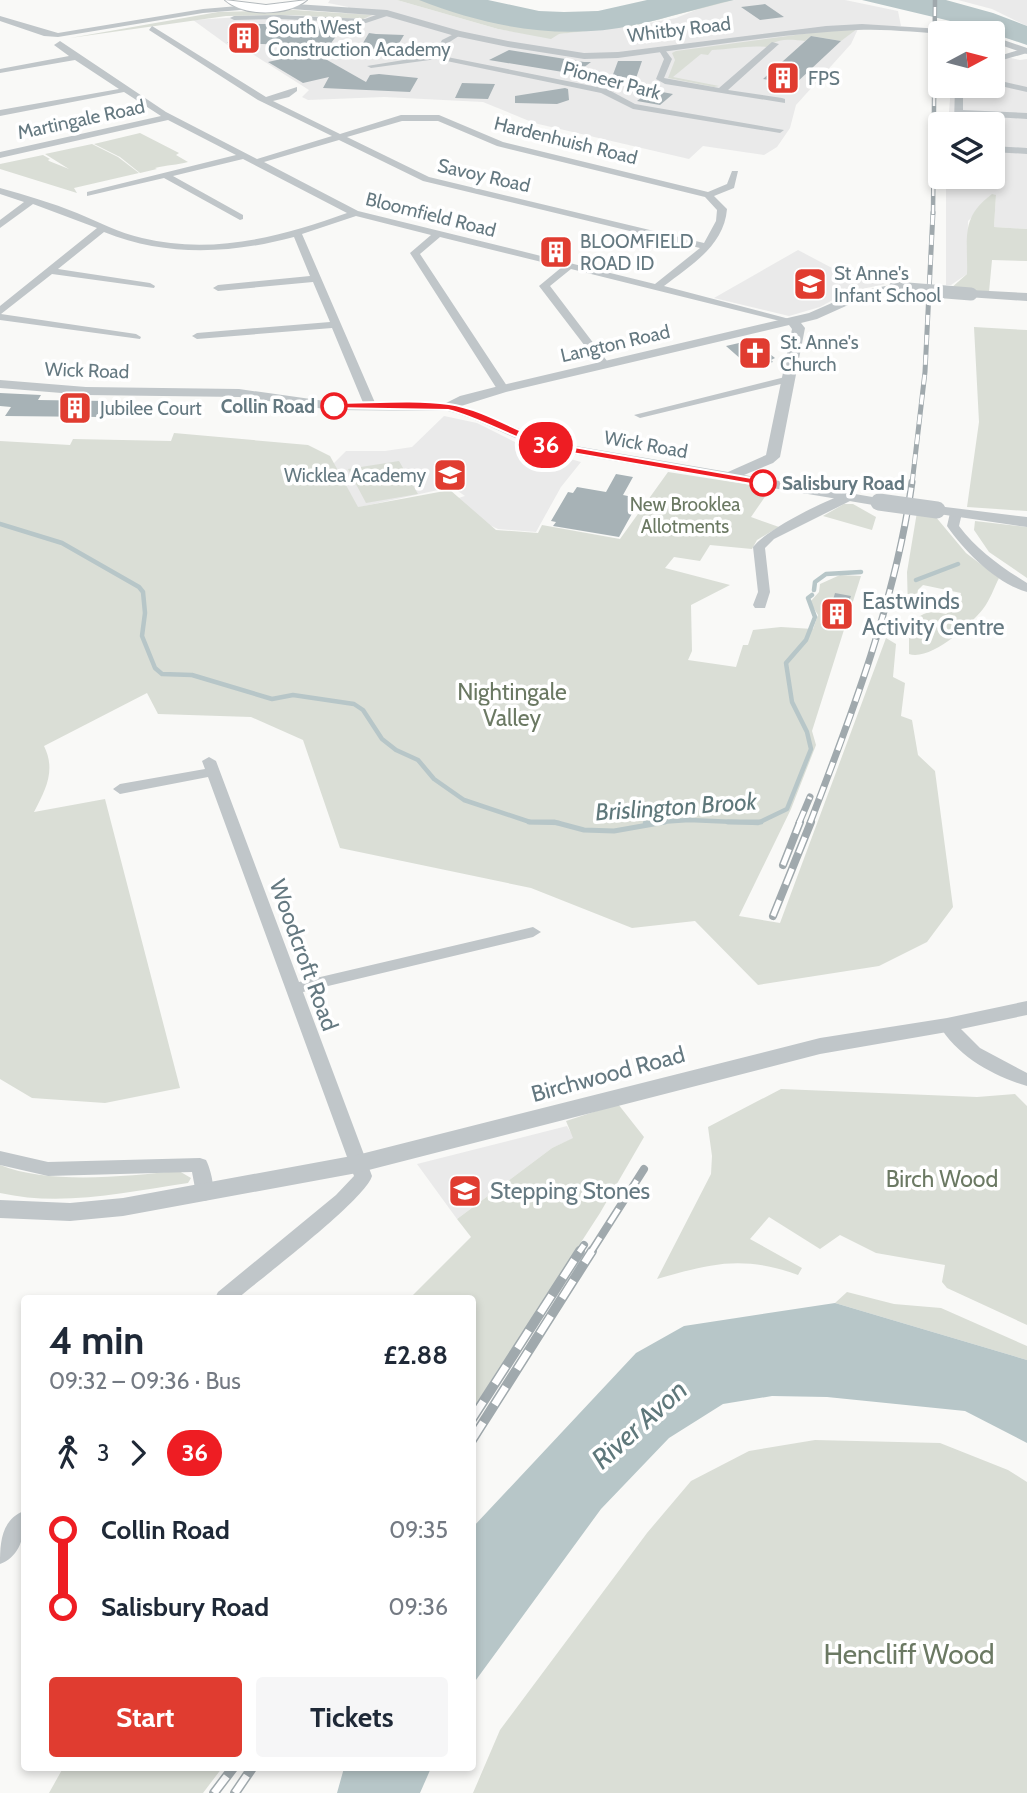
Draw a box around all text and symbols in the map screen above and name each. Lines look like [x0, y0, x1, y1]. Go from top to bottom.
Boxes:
street label: Whitby Road [626, 12, 732, 47]
place label: South West Construction Academy [268, 16, 451, 61]
building icon: South West Construction Academy [225, 19, 263, 57]
north arrow [928, 21, 1004, 98]
map controls [928, 21, 1005, 189]
street label: Pioneer Park [561, 56, 664, 105]
building icon: FPS [764, 59, 802, 97]
place label: FPS [808, 67, 840, 90]
street label: Martingale Road [15, 95, 147, 144]
street label: Hardenhuish Road [492, 112, 640, 169]
button: layers [928, 112, 1005, 189]
street label: Savoy Road [435, 154, 532, 197]
street label: Bloomfield Road [363, 187, 498, 242]
place label: BLOOMFIELD ROAD ID [580, 230, 694, 275]
building icon: BLOOMFIELD ROAD ID [537, 233, 575, 271]
place label: St Anne's Infant School [834, 262, 942, 307]
school or university icon: St Anne's Infant School [791, 265, 829, 303]
street label: Langton Road [558, 320, 672, 367]
place label: St. Anne's Church [780, 331, 859, 376]
church icon: St. Anne's Church [736, 334, 774, 372]
street label: Wick Road [44, 358, 130, 383]
building icon: Jubilee Court [56, 389, 94, 427]
marker: Collin Road [321, 393, 347, 419]
place label: Collin Road [221, 395, 315, 418]
place label: Jubilee Court [99, 397, 202, 420]
line badge: 36 [514, 422, 578, 468]
street label: Wick Road [602, 426, 690, 463]
text: 36 [533, 430, 559, 459]
school or university icon: Wicklea Academy [431, 456, 469, 494]
place label: Wicklea Academy [284, 464, 426, 487]
marker: Salisbury Road [750, 470, 776, 496]
place label: Salisbury Road [782, 472, 905, 495]
park label: New Brooklea Allotments [630, 493, 740, 538]
place label: Eastwinds Activity Centre [862, 587, 1005, 641]
building icon: Eastwinds Activity Centre [818, 595, 856, 633]
park label: Nightingale Valley [457, 678, 567, 732]
water label: Brislington Brook [594, 786, 758, 827]
street label: Woodcroft Road [264, 875, 344, 1035]
street label: Birchwood Road [528, 1040, 688, 1108]
park label: Birch Wood [886, 1165, 998, 1193]
school or university icon: Stepping Stones [446, 1172, 484, 1210]
place label: Stepping Stones [490, 1177, 650, 1205]
text: 4 min [49, 1317, 144, 1364]
text: £2.88 [384, 1339, 448, 1371]
text: 09:32 – 09:36 · Bus [49, 1367, 241, 1395]
water label: River Avon [584, 1372, 694, 1476]
icon: walk [49, 1434, 87, 1472]
icon: forward [119, 1434, 157, 1472]
text: 36 [181, 1438, 208, 1467]
text: 3 [97, 1439, 109, 1467]
text: Collin Road [101, 1514, 230, 1546]
text: 09:35 [389, 1516, 448, 1544]
text: Salisbury Road [101, 1591, 269, 1623]
text: 09:36 [389, 1593, 448, 1621]
park label: Hencliff Wood [823, 1637, 995, 1671]
button: Start [49, 1677, 242, 1757]
button: Tickets [256, 1677, 448, 1757]

